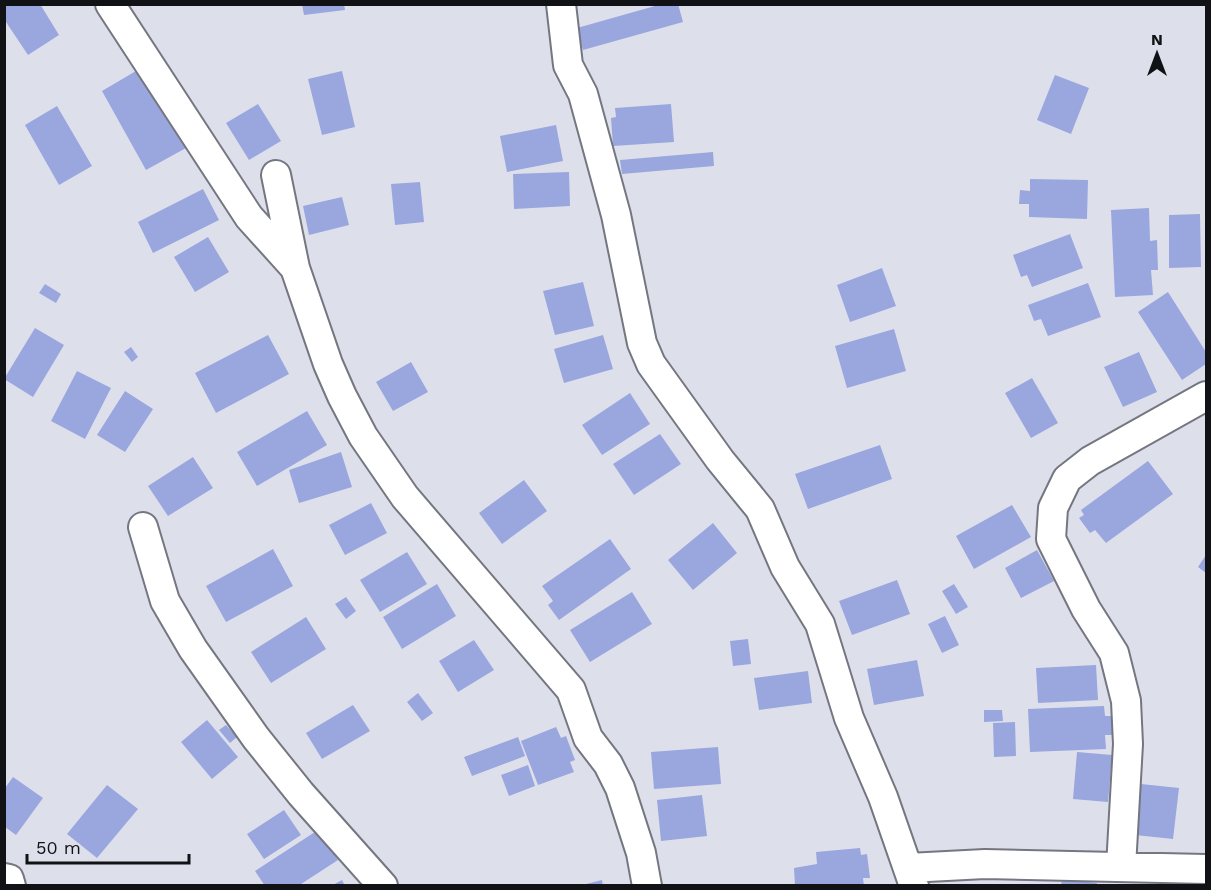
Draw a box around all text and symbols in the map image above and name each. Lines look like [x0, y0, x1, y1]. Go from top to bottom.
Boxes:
north arrow [1127, 24, 1187, 84]
text: N [1151, 30, 1163, 49]
scale bar [27, 827, 189, 865]
text: 50 m [36, 837, 81, 858]

